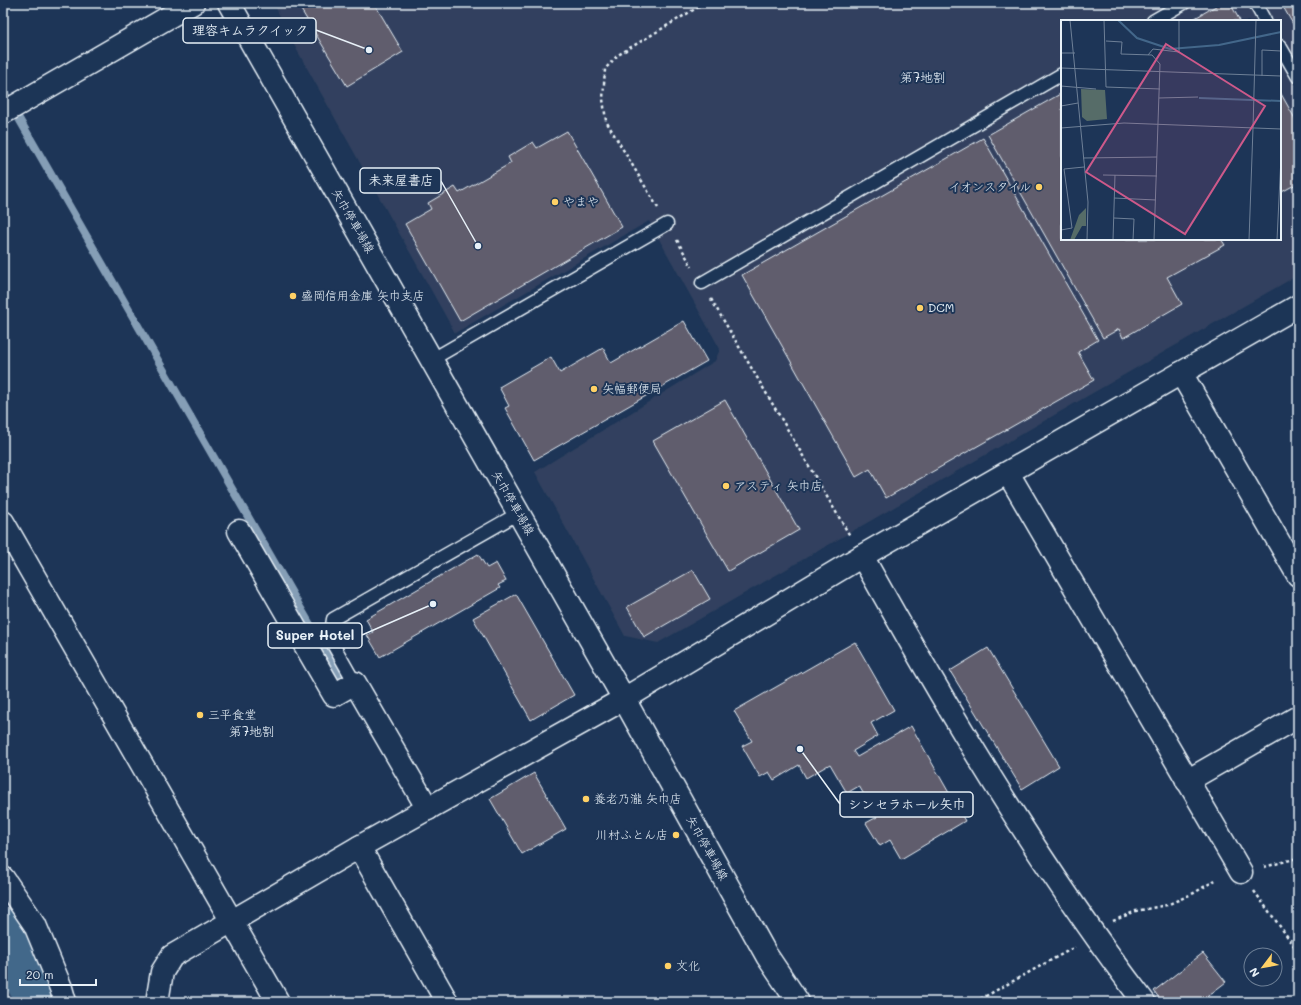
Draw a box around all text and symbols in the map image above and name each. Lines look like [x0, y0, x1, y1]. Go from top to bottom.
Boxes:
callout: 理容キムラクイック [183, 18, 316, 43]
inset map [1061, 20, 1281, 240]
text: 理容キムラクイック [192, 21, 308, 38]
district label: 第7地割 [900, 68, 946, 85]
callout: 未来屋書店 [360, 168, 441, 193]
text: 未来屋書店 [368, 171, 434, 188]
place label: イオンスタイル [948, 178, 1031, 194]
marker: イオンスタイル [1034, 182, 1044, 192]
street label: 矢巾停車場線 [329, 185, 379, 256]
place label: やまや [563, 193, 599, 209]
marker: やまや [550, 197, 560, 207]
place label: 盛岡信用金庫 矢巾支店 [301, 287, 425, 303]
marker: 盛岡信用金庫 矢巾支店 [288, 291, 298, 301]
place label: DCM [928, 299, 954, 315]
marker: DCM [915, 303, 925, 313]
place label: 矢幅郵便局 [602, 380, 662, 396]
marker: 矢幅郵便局 [589, 384, 599, 394]
street label: 矢巾停車場線 [489, 467, 539, 538]
place label: アスティ 矢巾店 [734, 477, 823, 493]
marker: アスティ 矢巾店 [721, 481, 731, 491]
callout: Super Hotel [268, 623, 362, 648]
text: Super Hotel [276, 626, 354, 643]
place label: 三平食堂 [208, 706, 256, 722]
marker: 三平食堂 [195, 710, 205, 720]
district label: 第7地割 [229, 722, 275, 739]
place label: 養老乃瀧 矢巾店 [594, 790, 682, 806]
callout: シンセラホール矢巾 [840, 792, 973, 817]
marker: 養老乃瀧 矢巾店 [581, 794, 591, 804]
text: シンセラホール矢巾 [848, 795, 966, 812]
street label: 矢巾停車場線 [683, 812, 732, 883]
place label: 川村ふとん店 [596, 826, 668, 842]
marker: 川村ふとん店 [671, 830, 681, 840]
north arrow [1243, 947, 1283, 987]
place label: 文化 [676, 957, 700, 973]
scale bar [20, 961, 96, 987]
marker: 文化 [663, 961, 673, 971]
text: N [1246, 965, 1263, 980]
text: 20 m [26, 966, 54, 982]

